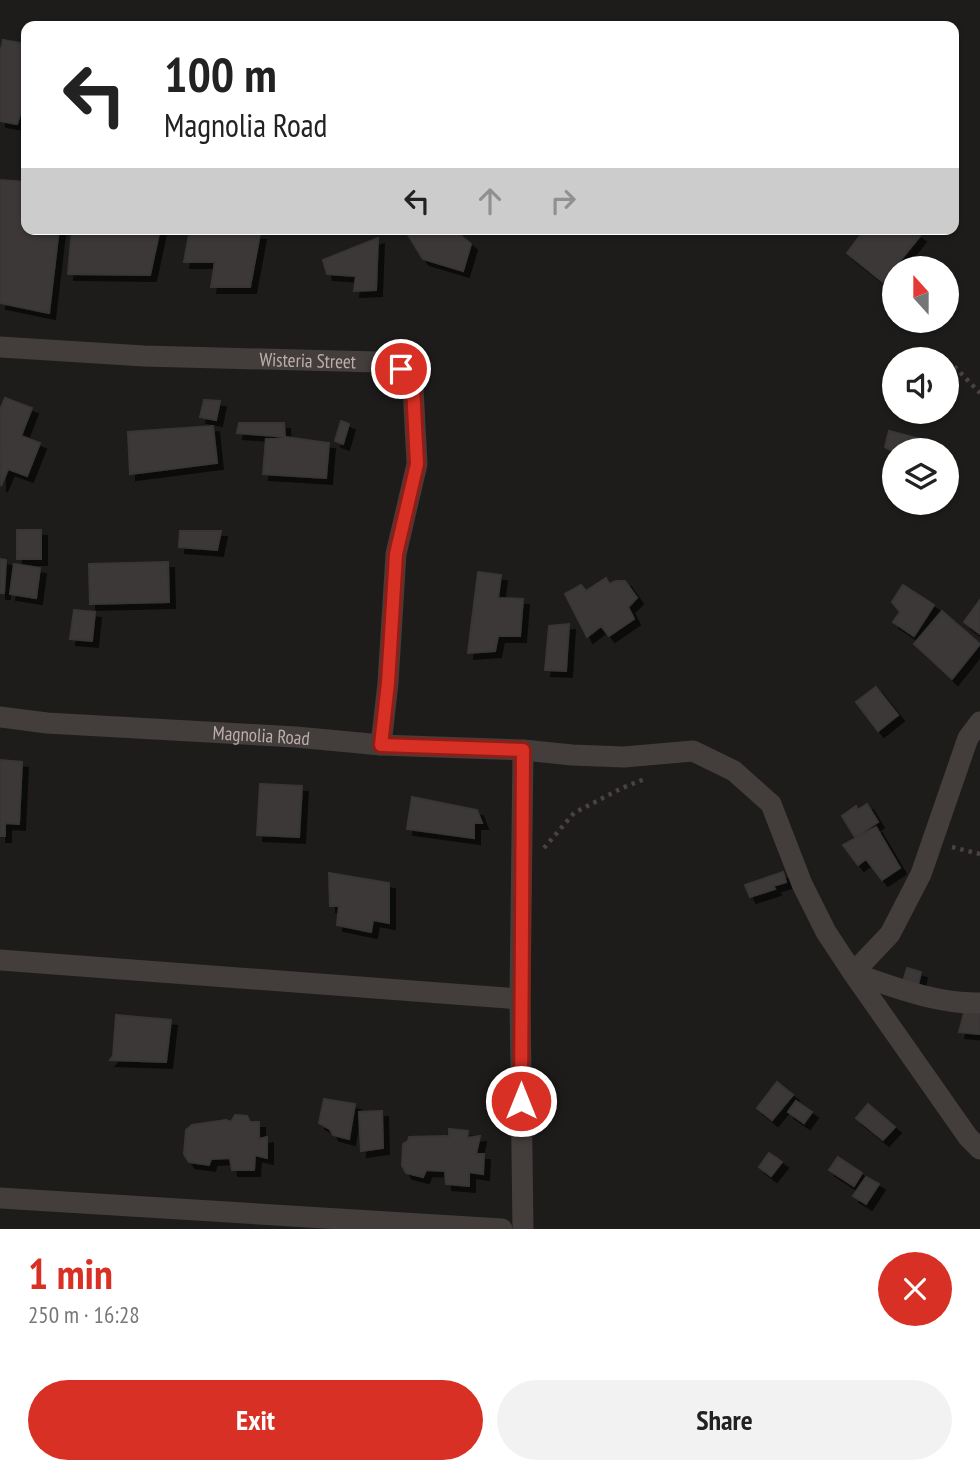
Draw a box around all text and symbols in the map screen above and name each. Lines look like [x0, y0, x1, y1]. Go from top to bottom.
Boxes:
text: 100 m [164, 42, 277, 106]
icon: left [49, 49, 140, 140]
text: Magnolia Road [164, 104, 327, 146]
icon: left [398, 182, 436, 220]
icon: ahead [471, 182, 509, 220]
icon: right [544, 182, 582, 220]
north arrow [882, 256, 959, 332]
map controls [882, 256, 959, 515]
pin [371, 339, 431, 399]
street label: Wisteria Street [259, 347, 357, 373]
button: sound [882, 347, 959, 424]
icon: arrive [382, 350, 420, 388]
button: layers [882, 438, 959, 515]
street label: Magnolia Road [212, 720, 311, 750]
position arrow [484, 1064, 558, 1138]
text: 1 min [28, 1246, 113, 1301]
button: close [878, 1252, 952, 1326]
text: 250 m · 16:28 [28, 1300, 140, 1329]
button: Exit [28, 1380, 483, 1460]
button: Share [497, 1380, 952, 1460]

